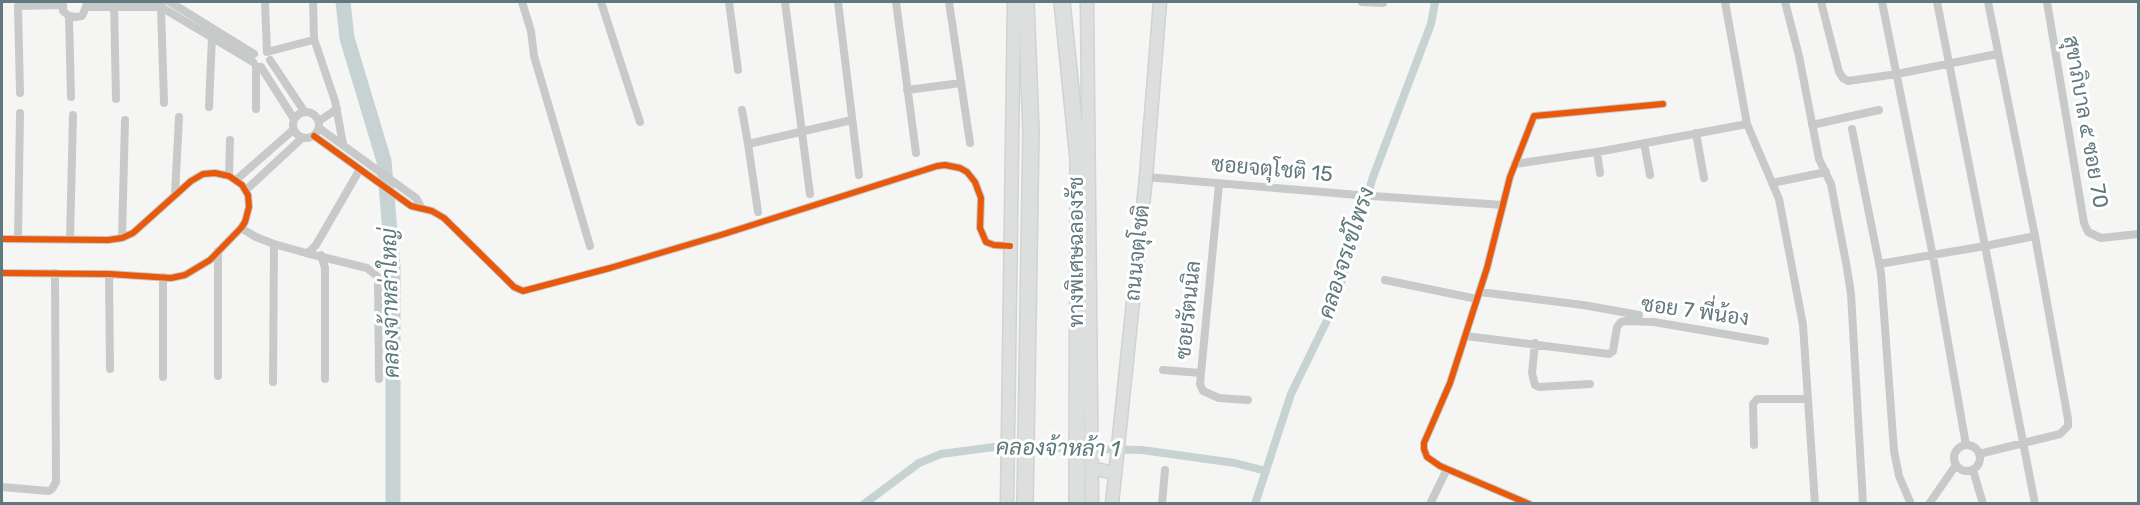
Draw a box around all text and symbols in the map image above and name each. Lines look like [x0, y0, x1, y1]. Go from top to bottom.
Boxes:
street label: สุขาภิบาล ๕ ซอย 70 [2057, 34, 2113, 210]
street label: ซอยจตุโชติ 15 [1210, 152, 1334, 188]
street label: ทางพิเศษฉลองรัช [1064, 177, 1090, 327]
water label: คลองจรเข้โพรง [1313, 184, 1381, 322]
street label: ถนนจตุโชติ [1120, 204, 1156, 302]
water label: คลองจ้าหล่าใหญ่ [376, 228, 406, 378]
street label: ซอยรัตนนิล [1171, 259, 1207, 361]
street label: ซอย 7 พี่น้อง [1639, 292, 1751, 332]
water label: คลองจ้าหล้า 1 [996, 435, 1120, 463]

